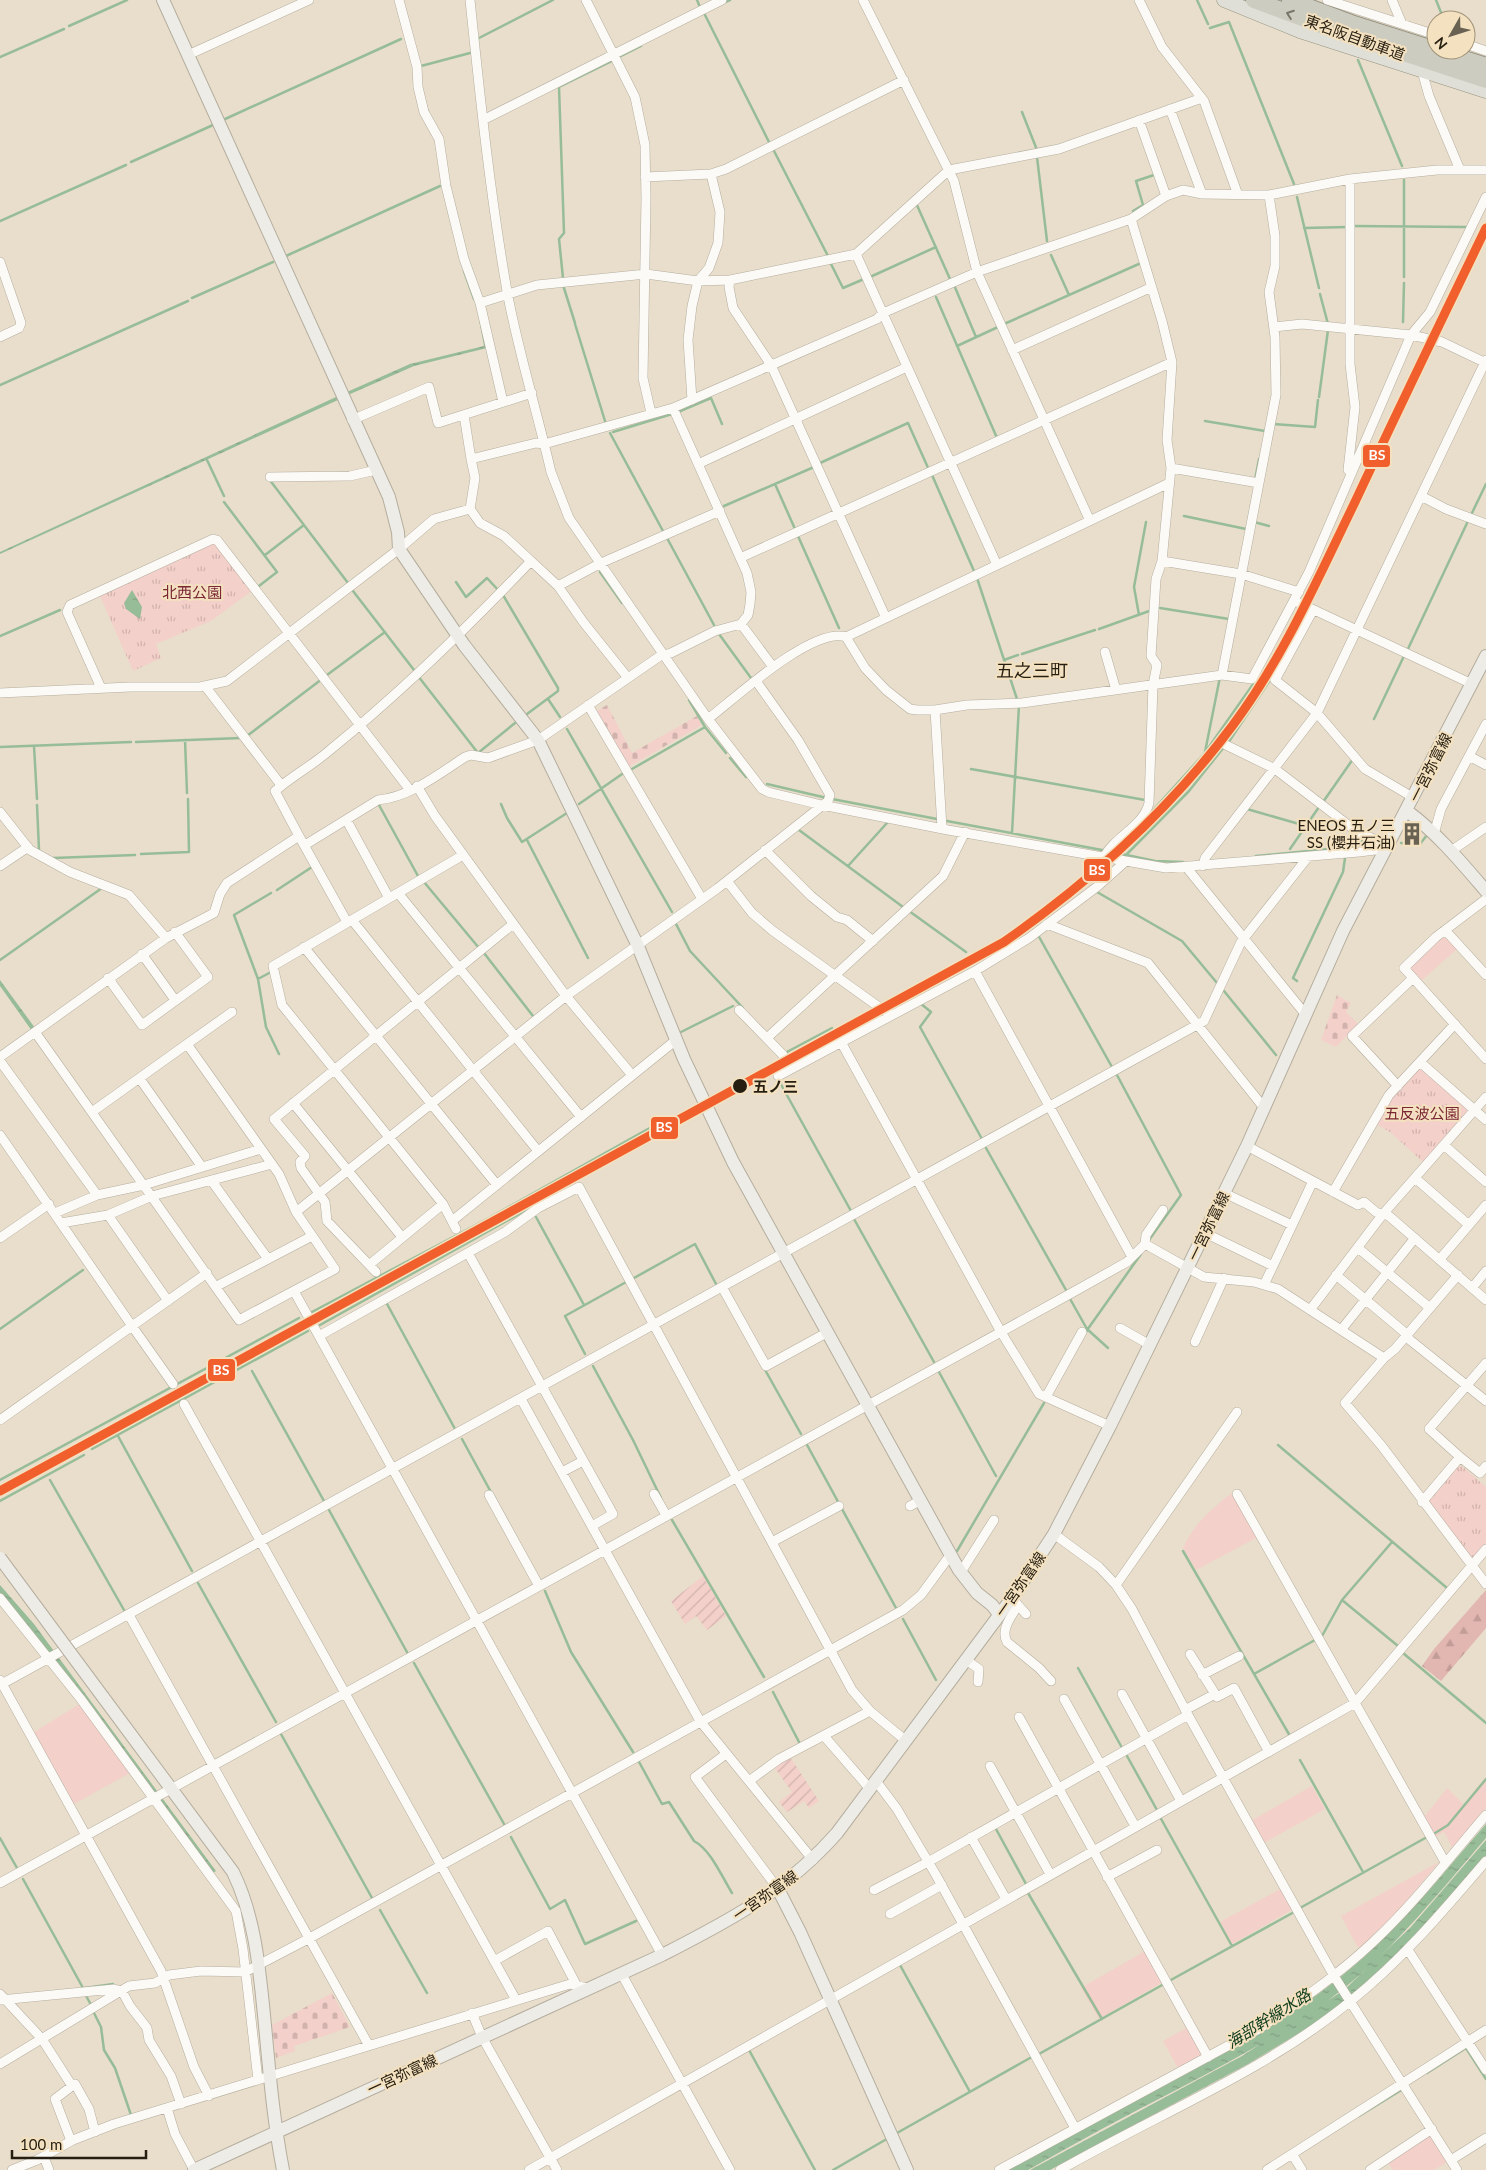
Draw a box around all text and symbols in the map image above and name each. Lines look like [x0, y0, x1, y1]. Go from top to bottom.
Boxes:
one-way arrow [1286, 10, 1295, 20]
north arrow [1426, 10, 1476, 60]
street label: 東名阪自動車道 [1303, 11, 1407, 63]
text: N [1431, 34, 1451, 53]
line badge: BS [1362, 444, 1391, 468]
text: BS [1369, 446, 1386, 463]
park label: 北西公園 [162, 583, 222, 601]
district label: 五之三町 [996, 659, 1068, 681]
street label: 一宮弥富線 [1405, 729, 1455, 805]
place label: ENEOS 五ノ三 SS (櫻井石油) [1297, 816, 1395, 851]
building icon: ENEOS 五ノ三 SS (櫻井石油) [1399, 821, 1425, 847]
line badge: BS [1083, 858, 1111, 882]
text: BS [1089, 861, 1106, 878]
marker: 五ノ三 [731, 1077, 749, 1095]
place label: 五ノ三 [753, 1077, 798, 1095]
park label: 五反波公園 [1384, 1104, 1460, 1122]
line badge: BS [650, 1116, 679, 1140]
text: BS [656, 1118, 673, 1135]
street label: 一宮弥富線 [1183, 1188, 1233, 1264]
line badge: BS [207, 1358, 236, 1382]
text: BS [213, 1361, 230, 1378]
street label: 一宮弥富線 [991, 1548, 1049, 1620]
street label: 一宮弥富線 [729, 1866, 801, 1924]
water label: 海部幹線水路 [1222, 1983, 1315, 2051]
street label: 一宮弥富線 [364, 2050, 440, 2098]
scale bar [12, 2128, 146, 2160]
text: 100 m [20, 2135, 62, 2153]

